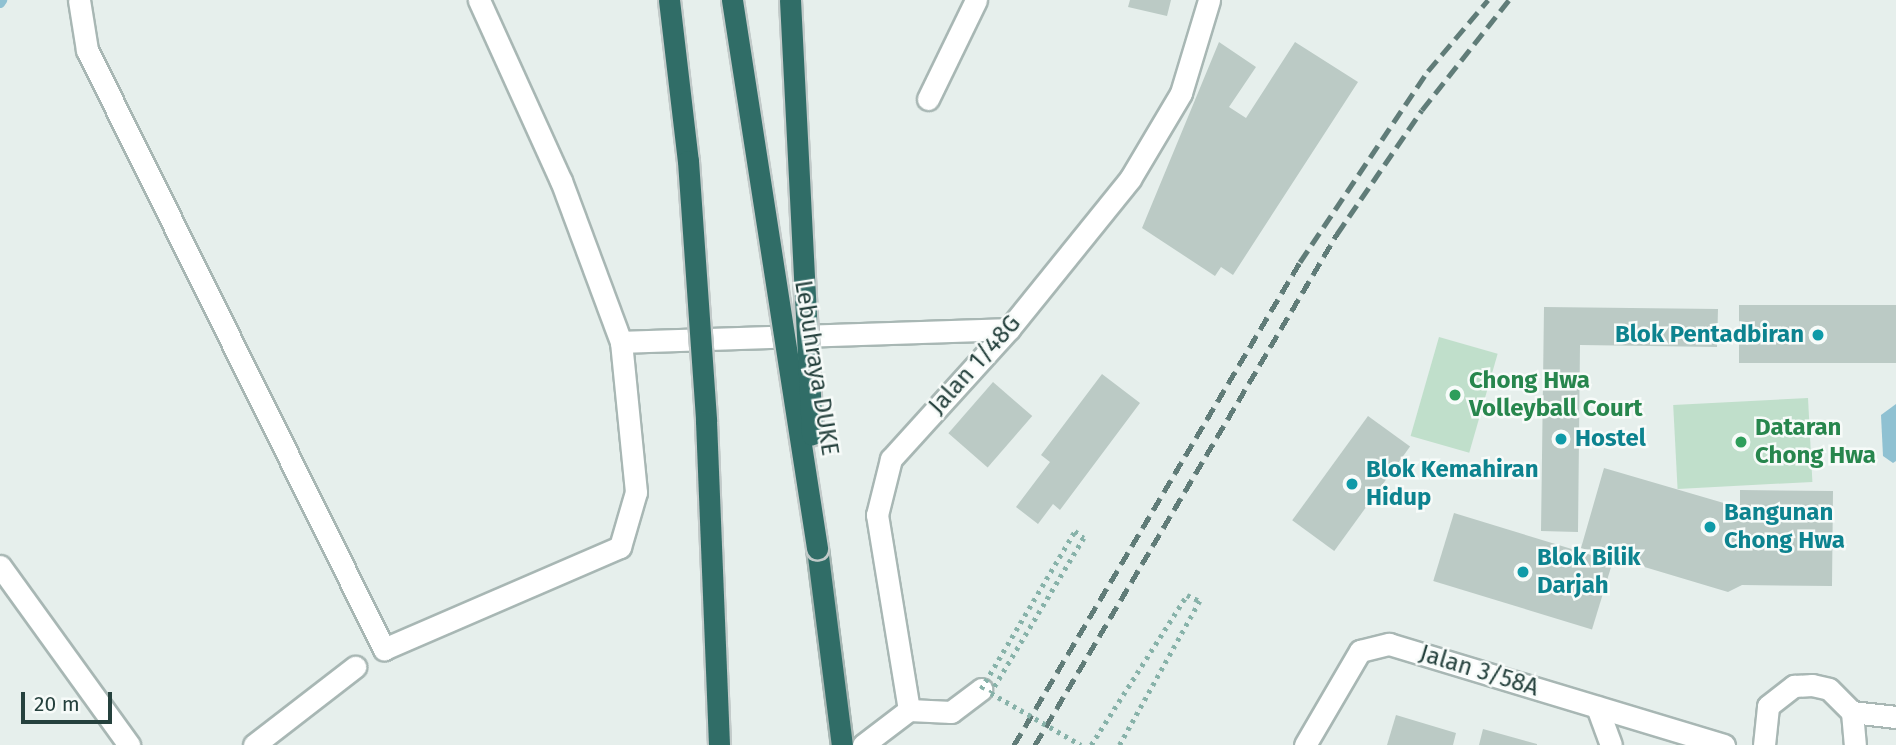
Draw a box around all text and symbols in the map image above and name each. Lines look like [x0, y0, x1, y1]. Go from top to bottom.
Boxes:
street label: Lebuhraya DUKE [788, 278, 844, 458]
street label: Jalan 1/48G [923, 310, 1027, 420]
place label: Blok Pentadbiran [1615, 321, 1804, 349]
marker: Blok Pentadbiran [1810, 327, 1826, 343]
place label: Chong Hwa Volleyball Court [1469, 367, 1643, 423]
marker: Chong Hwa Volleyball Court [1447, 387, 1463, 403]
place label: Dataran Chong Hwa [1755, 414, 1876, 470]
place label: Hostel [1575, 425, 1646, 453]
marker: Hostel [1553, 431, 1569, 447]
marker: Dataran Chong Hwa [1733, 434, 1749, 450]
place label: Blok Kemahiran Hidup [1366, 456, 1539, 512]
marker: Blok Kemahiran Hidup [1344, 476, 1360, 492]
place label: Bangunan Chong Hwa [1724, 499, 1845, 555]
marker: Bangunan Chong Hwa [1702, 519, 1718, 535]
place label: Blok Bilik Darjah [1537, 544, 1640, 600]
marker: Blok Bilik Darjah [1515, 564, 1531, 580]
street label: Jalan 3/58A [1416, 639, 1542, 703]
scale bar [24, 678, 116, 722]
text: 20 m [34, 691, 80, 717]

